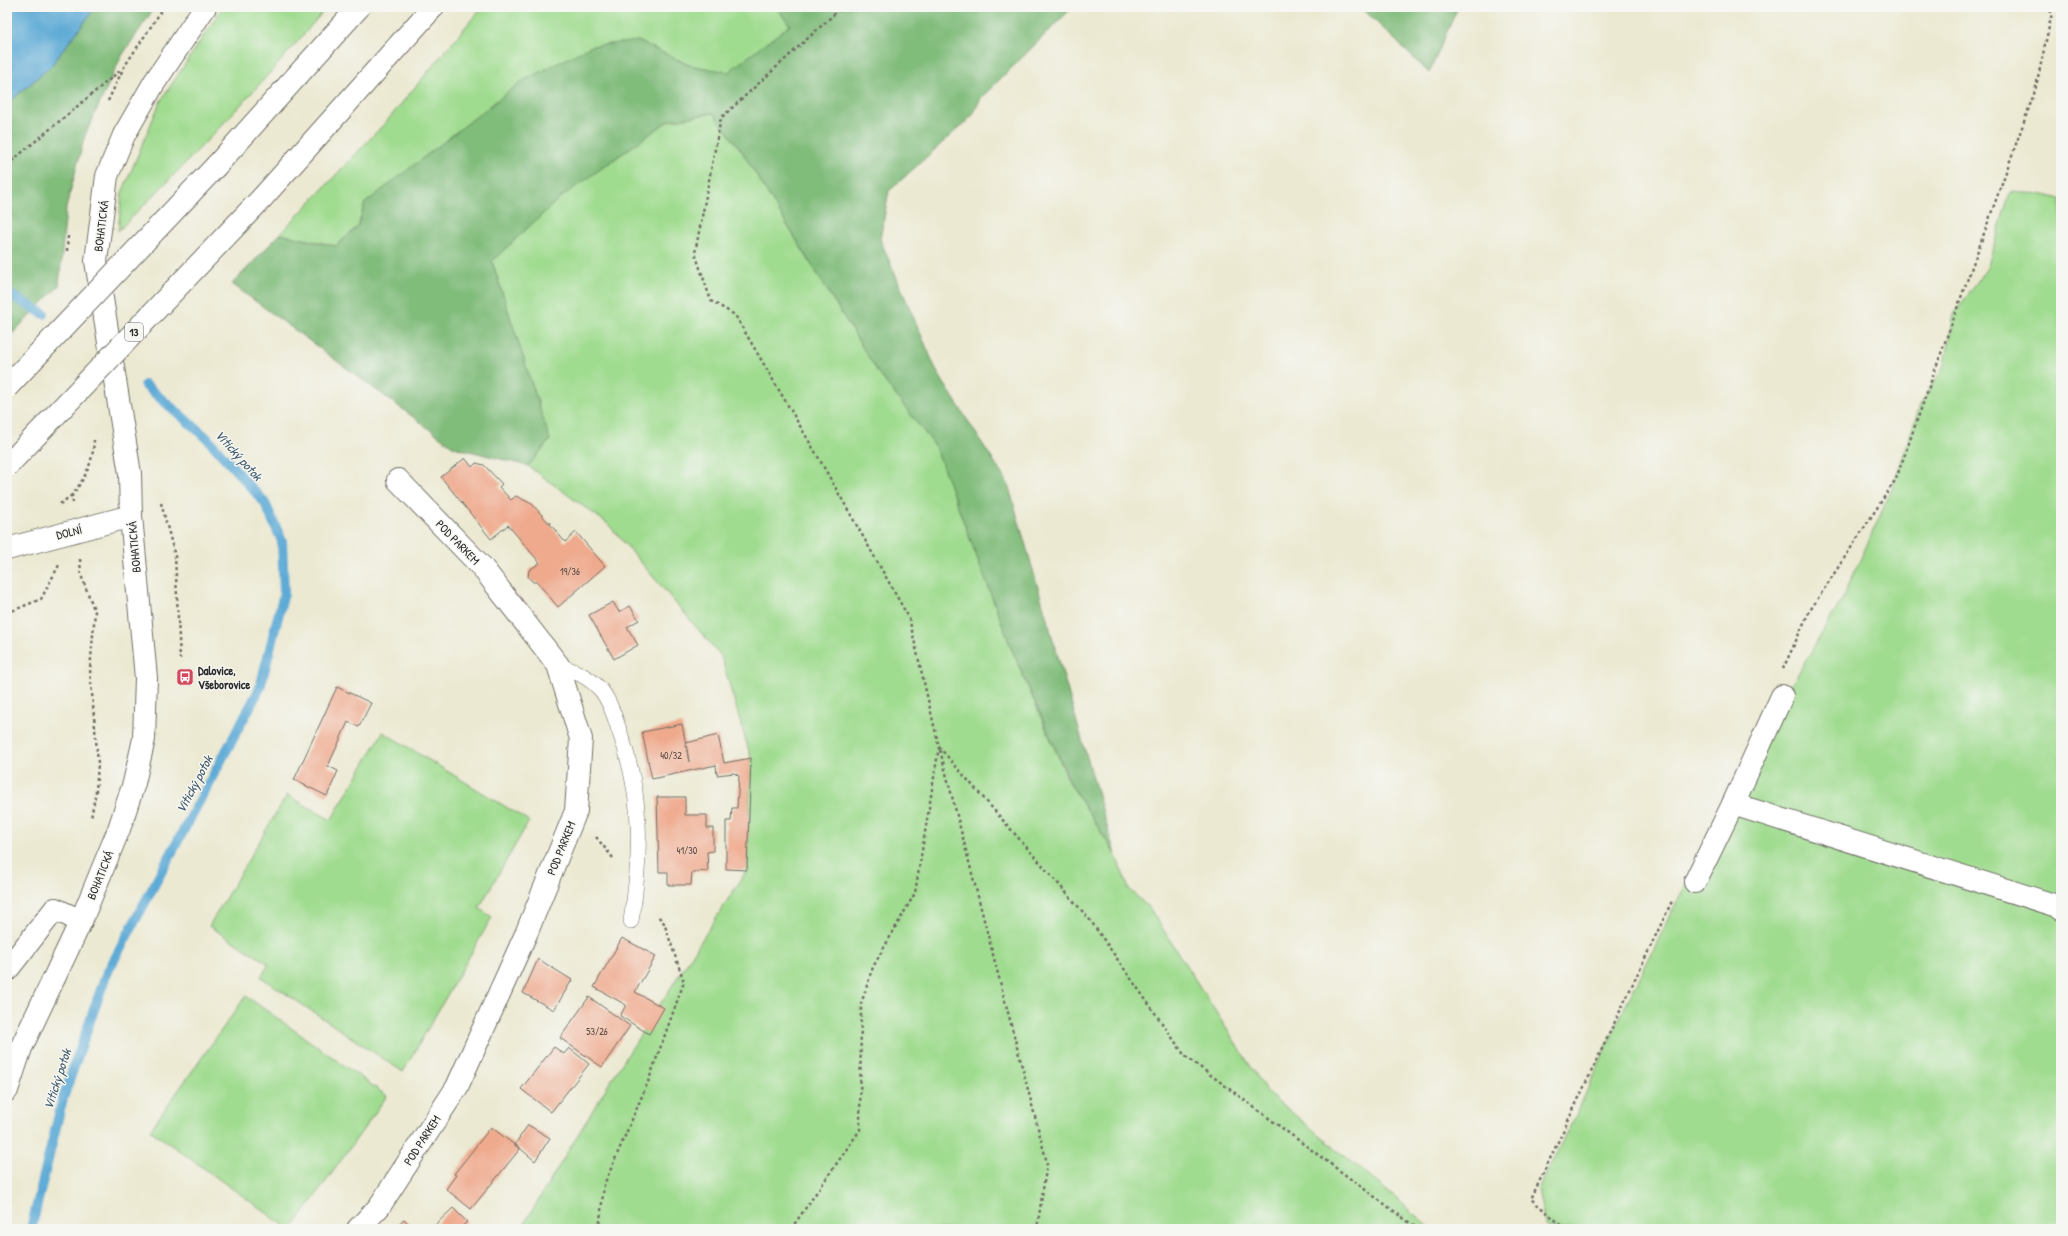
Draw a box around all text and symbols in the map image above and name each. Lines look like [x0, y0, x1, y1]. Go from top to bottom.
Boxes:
street label: BOHATICKÁ [89, 199, 113, 253]
road number: 13 [125, 323, 143, 341]
water label: Vitický potok [211, 426, 268, 486]
street label: POD PARKEM [432, 516, 484, 568]
street label: DOLNÍ [54, 521, 84, 543]
street label: BOHATICKÁ [123, 521, 145, 573]
house number: 19/36 [560, 565, 580, 578]
place label: Dalovice, Všeborovice [198, 662, 251, 693]
bus stop icon: Dalovice, Všeborovice [175, 667, 195, 687]
house number: 40/32 [660, 749, 682, 762]
water label: Vitický potok [171, 751, 218, 816]
street label: POD PARKEM [542, 819, 580, 877]
house number: 41/30 [677, 844, 698, 857]
street label: BOHATICKÁ [82, 848, 118, 902]
house number: 53/26 [586, 1025, 608, 1038]
water label: Vitický potok [39, 1045, 77, 1112]
street label: POD PARKEM [399, 1112, 445, 1168]

